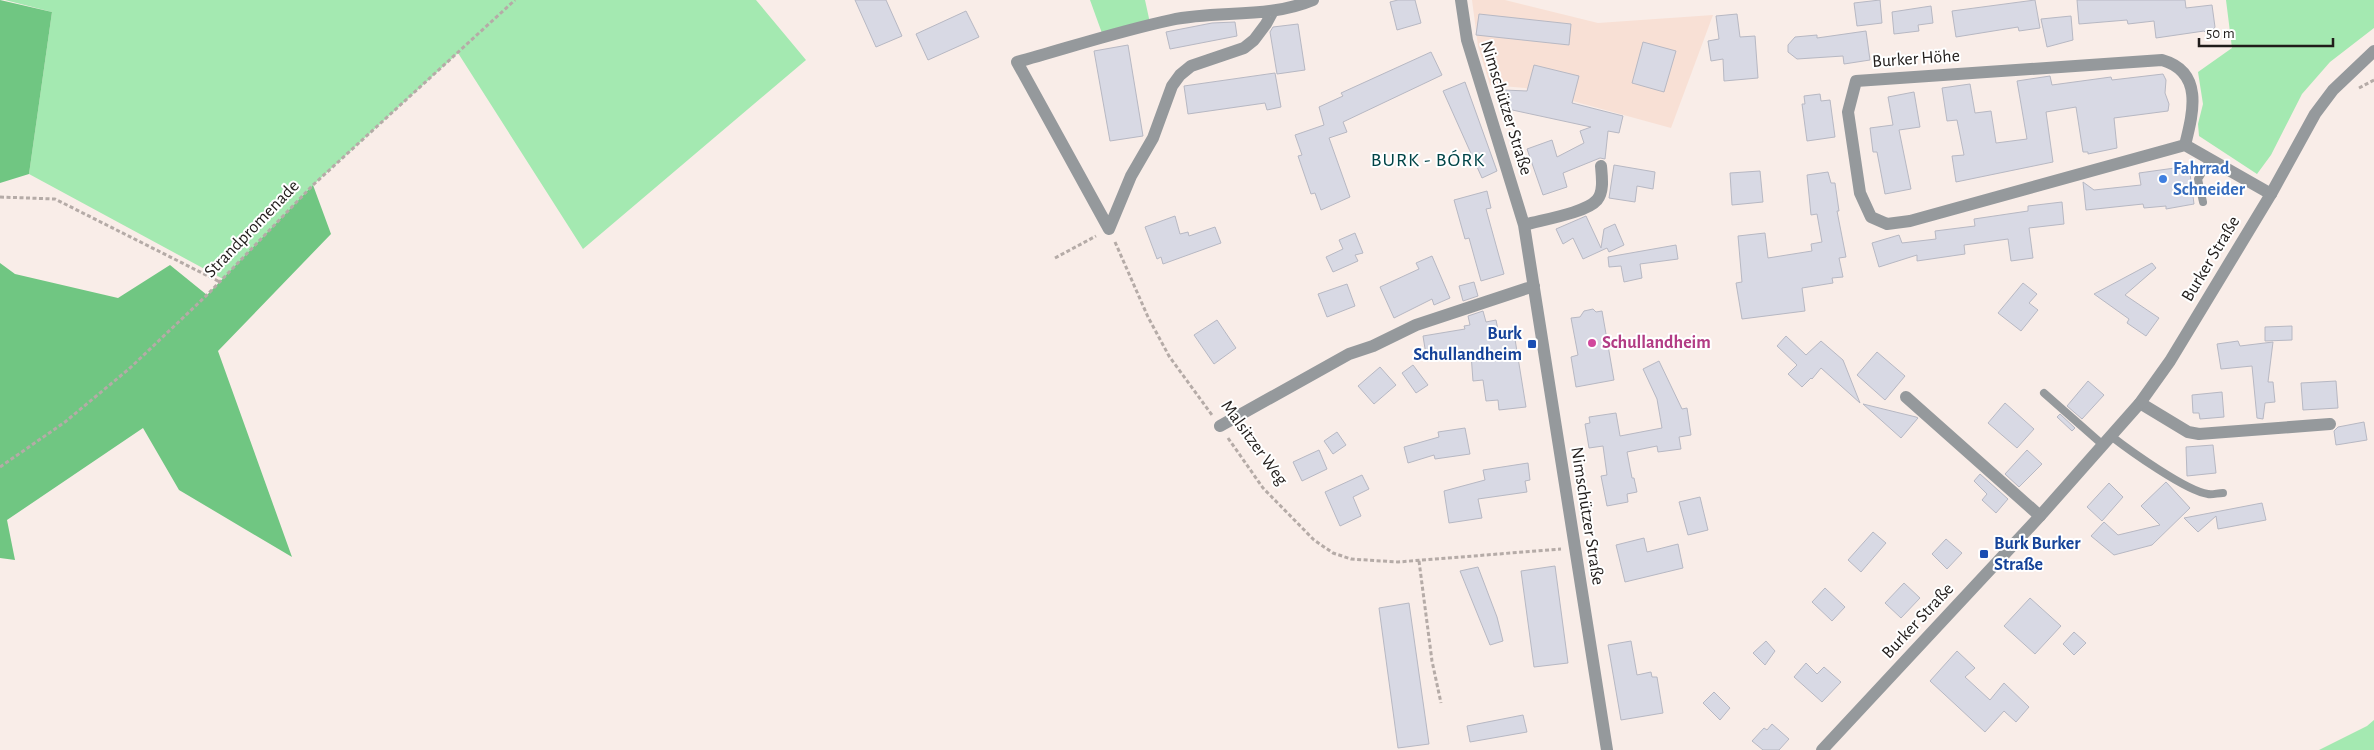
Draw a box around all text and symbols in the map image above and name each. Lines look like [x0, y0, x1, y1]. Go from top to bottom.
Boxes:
scale bar [2199, 15, 2333, 47]
text: 50 m [2206, 26, 2235, 41]
street label: Nimschützer Straße [1477, 39, 1535, 177]
street label: Burker Höhe [1872, 47, 1960, 71]
district label: BURK - BÓRK [1371, 149, 1485, 170]
place label: Fahrrad Schneider [2173, 160, 2246, 199]
marker: Fahrrad Schneider [2157, 173, 2169, 185]
street label: Strandpromenade [201, 177, 303, 281]
street label: Burker Straße [2179, 213, 2243, 305]
place label: Burk Schullandheim [1413, 325, 1522, 364]
place label: Schullandheim [1602, 334, 1711, 352]
marker: Schullandheim [1586, 337, 1598, 349]
marker: Burk Schullandheim [1526, 338, 1538, 350]
street label: Malsitzer Weg [1217, 397, 1291, 489]
street label: Nimschützer Straße [1567, 446, 1607, 586]
place label: Burk Burker Straße [1994, 535, 2081, 574]
marker: Burk Burker Straße [1978, 548, 1990, 560]
street label: Burker Straße [1879, 580, 1957, 662]

